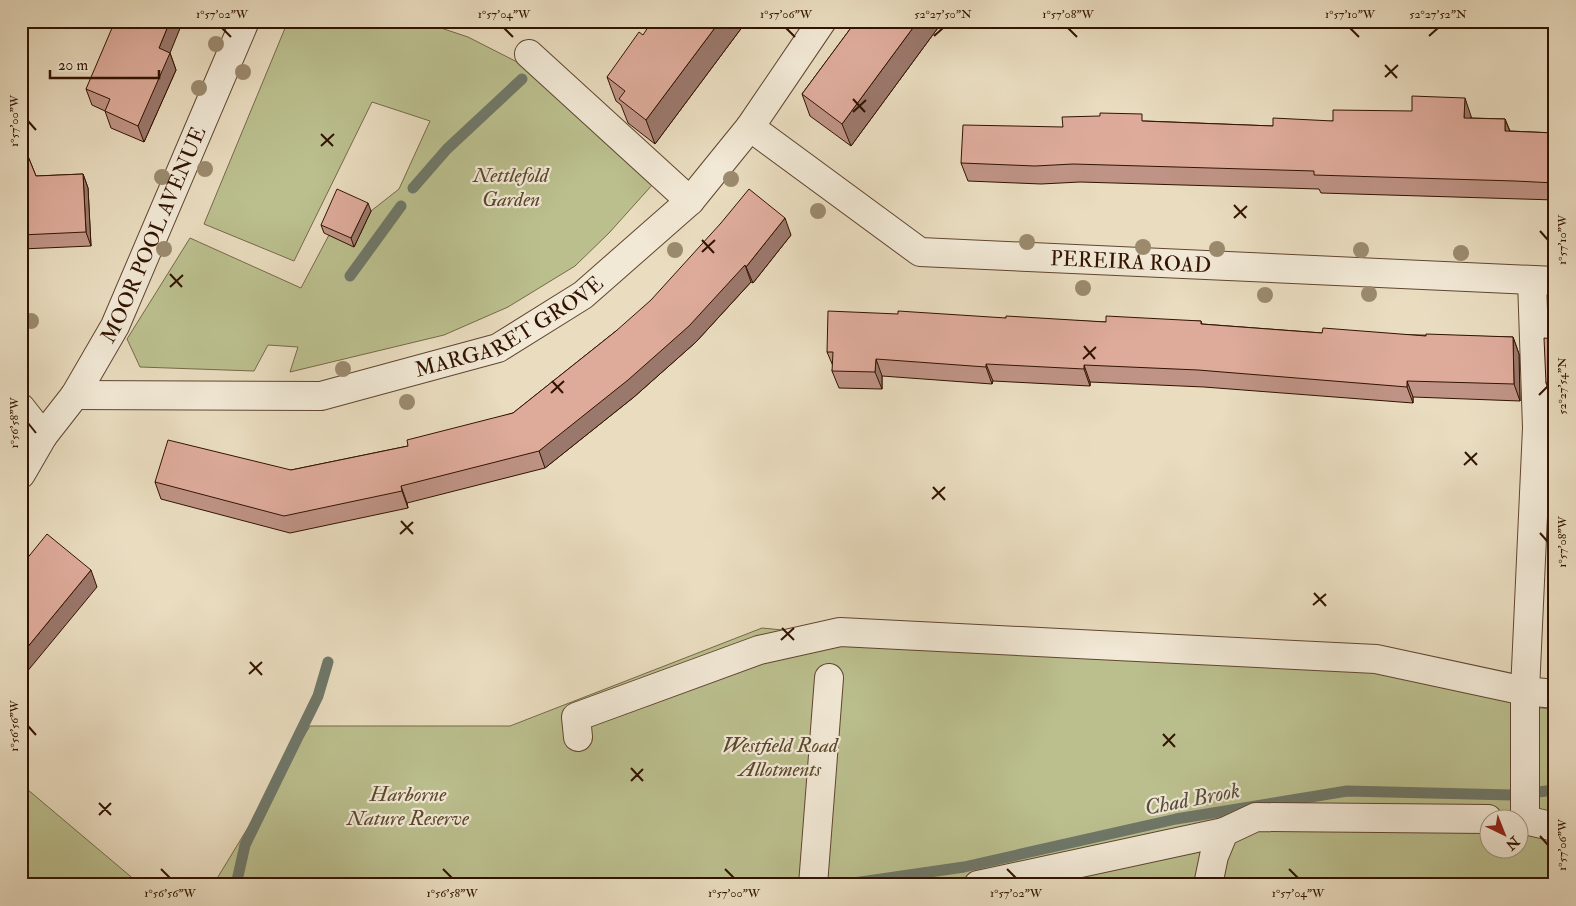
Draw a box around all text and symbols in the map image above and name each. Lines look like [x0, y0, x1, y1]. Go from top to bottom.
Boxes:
text: 1°57'02"W [196, 7, 249, 22]
text: 1°57'04"W [478, 7, 531, 22]
text: 1°57'06"W [760, 7, 813, 22]
text: 52°27'50"N [914, 7, 972, 22]
text: 1°57'08"W [1042, 7, 1095, 22]
text: 1°57'10"W [1325, 7, 1376, 22]
text: 52°27'52"N [1409, 7, 1467, 22]
scale bar [50, 48, 159, 80]
text: 20 m [58, 56, 88, 75]
text: 1°57'00"W [7, 94, 22, 147]
street label: MOOR POOL AVENUE [95, 122, 212, 348]
park label: Nettlefold Garden [472, 162, 550, 213]
text: 1°57'10"W [1555, 214, 1570, 265]
street label: PEREIRA ROAD [1050, 245, 1212, 279]
street label: MARGARET GROVE [412, 270, 609, 384]
text: 52°27'54"N [1555, 357, 1570, 415]
text: 1°56'58"W [7, 397, 22, 449]
text: 1°57'08"W [1555, 515, 1570, 568]
text: 1°56'56"W [7, 699, 22, 752]
park label: Westfield Road Allotments [722, 732, 839, 783]
water label: Chad Brook [1142, 776, 1242, 822]
park label: Harborne Nature Reserve [346, 781, 470, 832]
north arrow [1478, 808, 1528, 858]
text: 1°57'06"W [1555, 818, 1570, 871]
text: N [1502, 832, 1524, 854]
text: 1°56'56"W [144, 886, 197, 901]
text: 1°56'58"W [426, 886, 478, 901]
text: 1°57'00"W [708, 886, 761, 901]
text: 1°57'02"W [990, 886, 1043, 901]
text: 1°57'04"W [1272, 886, 1325, 901]

